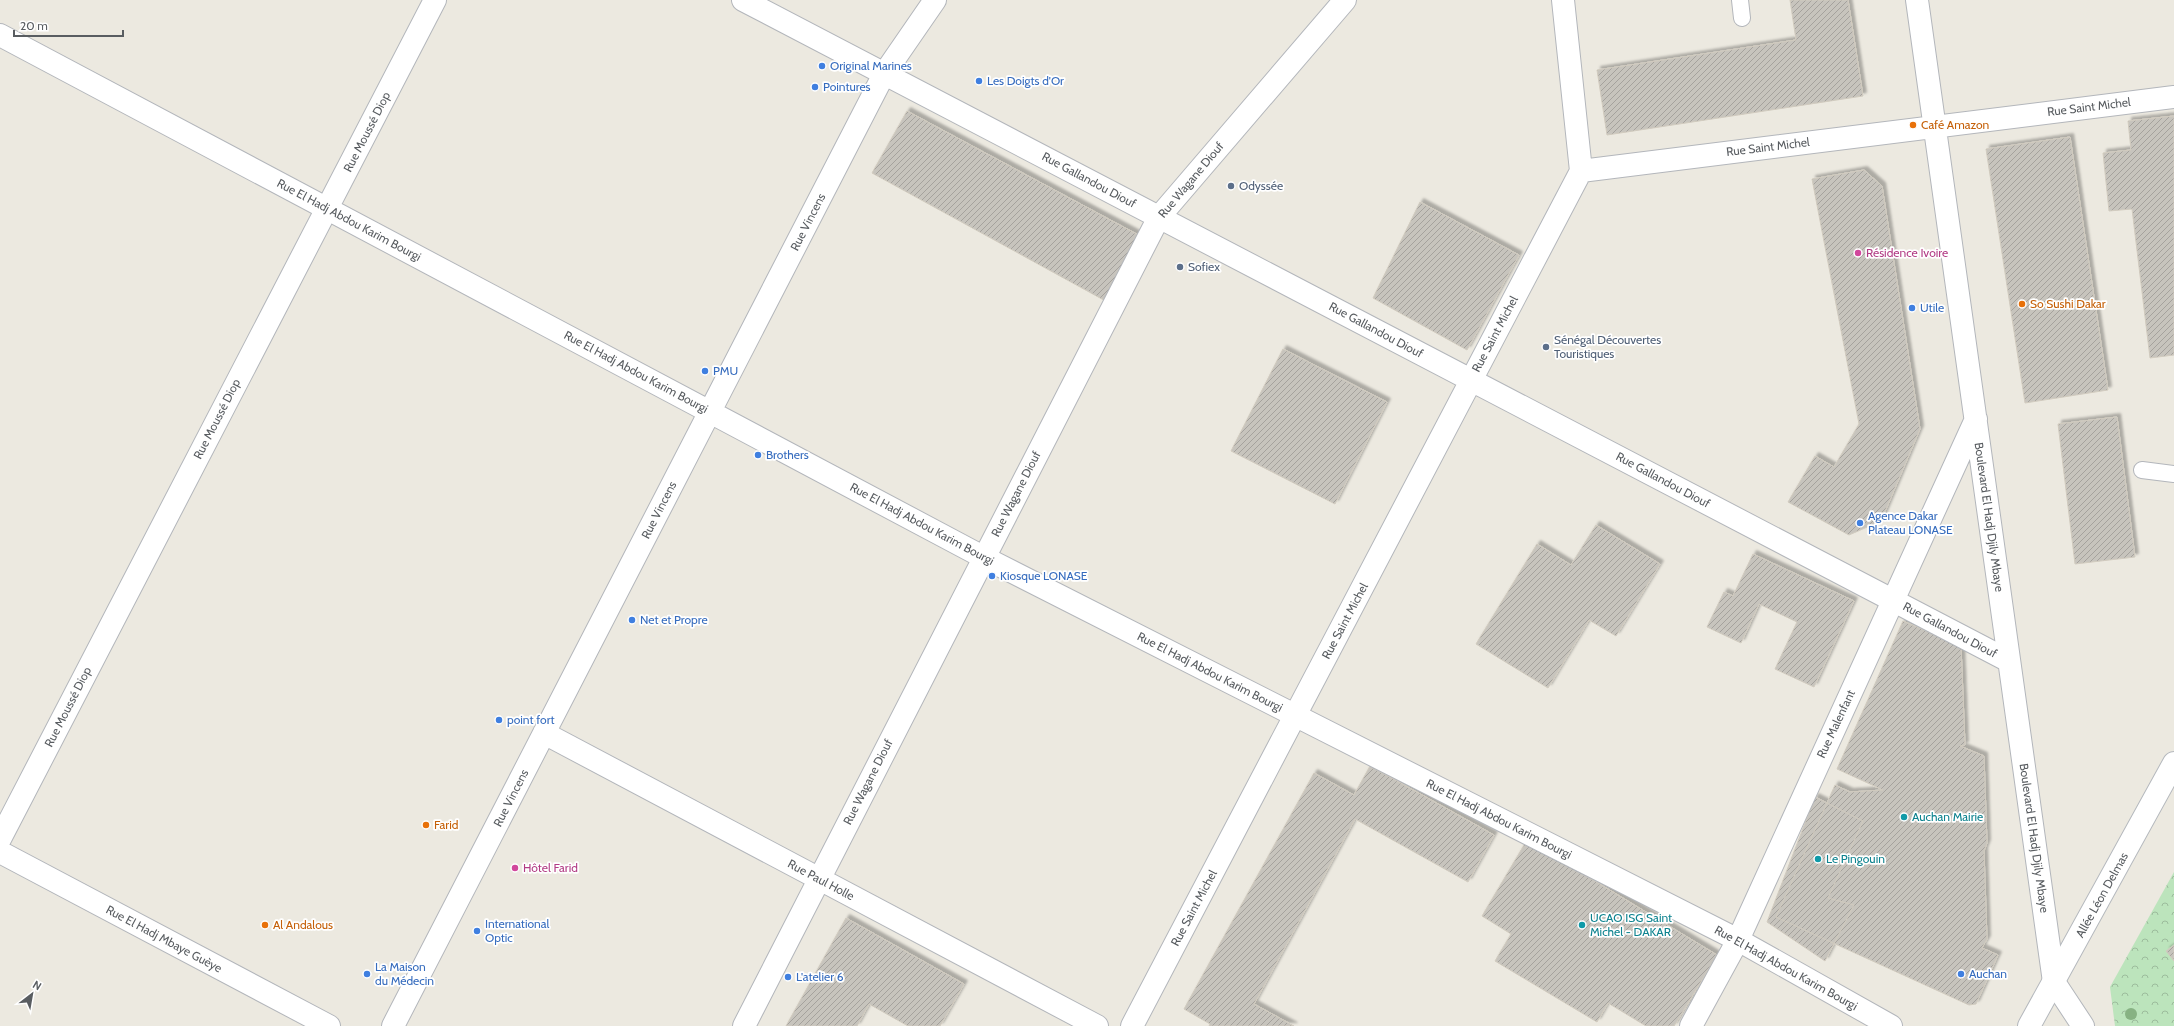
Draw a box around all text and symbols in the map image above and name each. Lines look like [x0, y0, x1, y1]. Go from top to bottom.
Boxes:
scale bar [14, 12, 123, 38]
text: 20 m [20, 18, 48, 33]
place label: Original Marines [830, 58, 912, 73]
marker: Original Marines [817, 61, 827, 71]
place label: Les Doigts d'Or [987, 73, 1064, 88]
marker: Les Doigts d'Or [974, 76, 984, 86]
place label: Pointures [823, 79, 871, 94]
marker: Pointures [810, 82, 820, 92]
street label: Rue Moussé Diop [340, 89, 393, 174]
street label: Rue Saint Michel [2046, 94, 2132, 119]
place label: Café Amazon [1921, 117, 1990, 132]
marker: Café Amazon [1908, 120, 1918, 130]
street label: Rue Saint Michel [1725, 134, 1811, 159]
street label: Rue Wagane Diouf [1155, 139, 1227, 221]
street label: Rue Gallandou Diouf [1040, 148, 1139, 211]
street label: Rue El Hadj Abdou Karim Bourgi [274, 175, 424, 264]
place label: Odyssée [1239, 178, 1283, 193]
marker: Odyssée [1226, 181, 1236, 191]
street label: Rue Vincens [787, 190, 828, 253]
place label: Résidence Ivoire [1866, 245, 1948, 260]
marker: Résidence Ivoire [1853, 248, 1863, 258]
place label: Sofiex [1188, 259, 1220, 274]
marker: Sofiex [1175, 262, 1185, 272]
street label: Rue Saint Michel [1468, 293, 1521, 374]
place label: So Sushi Dakar [2030, 296, 2106, 311]
street label: Rue Gallandou Diouf [1327, 298, 1426, 361]
marker: So Sushi Dakar [2017, 299, 2027, 309]
place label: Utile [1920, 300, 1944, 315]
marker: Utile [1907, 303, 1917, 313]
street label: Rue El Hadj Abdou Karim Bourgi [561, 327, 711, 416]
place label: Sénégal Découvertes Touristiques [1554, 332, 1661, 361]
marker: Sénégal Découvertes Touristiques [1541, 342, 1551, 352]
place label: PMU [713, 363, 738, 378]
marker: PMU [700, 366, 710, 376]
street label: Rue Moussé Diop [190, 376, 243, 461]
street label: Boulevard El Hadj Djily Mbaye [1972, 441, 2007, 593]
place label: Brothers [766, 447, 809, 462]
street label: Rue Wagane Diouf [987, 448, 1044, 539]
street label: Rue Gallandou Diouf [1614, 448, 1713, 511]
marker: Brothers [753, 450, 763, 460]
street label: Rue Vincens [638, 478, 679, 541]
street label: Rue El Hadj Abdou Karim Bourgi [847, 479, 997, 568]
place label: Agence Dakar Plateau LONASE [1868, 508, 1953, 537]
marker: Agence Dakar Plateau LONASE [1855, 518, 1865, 528]
place label: Kiosque LONASE [1000, 568, 1088, 583]
marker: Kiosque LONASE [987, 571, 997, 581]
street label: Rue Saint Michel [1318, 580, 1371, 661]
street label: Rue Gallandou Diouf [1901, 598, 2000, 661]
place label: Net et Propre [640, 612, 708, 627]
marker: Net et Propre [627, 615, 637, 625]
street label: Rue El Hadj Abdou Karim Bourgi [1135, 628, 1286, 715]
street label: Rue Moussé Diop [41, 664, 94, 749]
street label: Rue Malenfant [1813, 687, 1858, 760]
place label: point fort [507, 712, 554, 727]
marker: point fort [494, 715, 504, 725]
street label: Rue Wagane Diouf [839, 736, 896, 827]
street label: Boulevard El Hadj Djily Mbaye [2017, 762, 2052, 914]
street label: Rue Vincens [490, 766, 531, 829]
street label: Rue El Hadj Abdou Karim Bourgi [1424, 775, 1575, 862]
place label: Auchan Mairie [1912, 809, 1983, 824]
marker: Auchan Mairie [1899, 812, 1909, 822]
place label: Farid [434, 817, 458, 832]
marker: Farid [421, 820, 431, 830]
street label: Allée Léon Delmas [2072, 850, 2131, 940]
place label: Le Pingouin [1826, 851, 1885, 866]
marker: Le Pingouin [1813, 854, 1823, 864]
street label: Rue Paul Holle [785, 856, 857, 903]
place label: Hôtel Farid [523, 860, 578, 875]
marker: Hôtel Farid [510, 863, 520, 873]
street label: Rue Saint Michel [1167, 867, 1220, 948]
street label: Rue El Hadj Mbaye Guèye [104, 902, 225, 976]
place label: UCAO ISG Saint Michel - DAKAR [1590, 910, 1672, 939]
place label: International Optic [485, 916, 550, 945]
place label: Al Andalous [273, 917, 333, 932]
marker: Al Andalous [260, 920, 270, 930]
marker: UCAO ISG Saint Michel - DAKAR [1577, 920, 1587, 930]
street label: Rue El Hadj Abdou Karim Bourgi [1712, 922, 1860, 1013]
marker: International Optic [472, 926, 482, 936]
place label: La Maison du Médecin [375, 959, 434, 988]
place label: Auchan [1969, 966, 2007, 981]
marker: La Maison du Médecin [362, 969, 372, 979]
place label: L'atelier 6 [796, 969, 844, 984]
marker: Auchan [1956, 969, 1966, 979]
marker: L'atelier 6 [783, 972, 793, 982]
north arrow [12, 974, 52, 1014]
text: N [30, 977, 44, 993]

